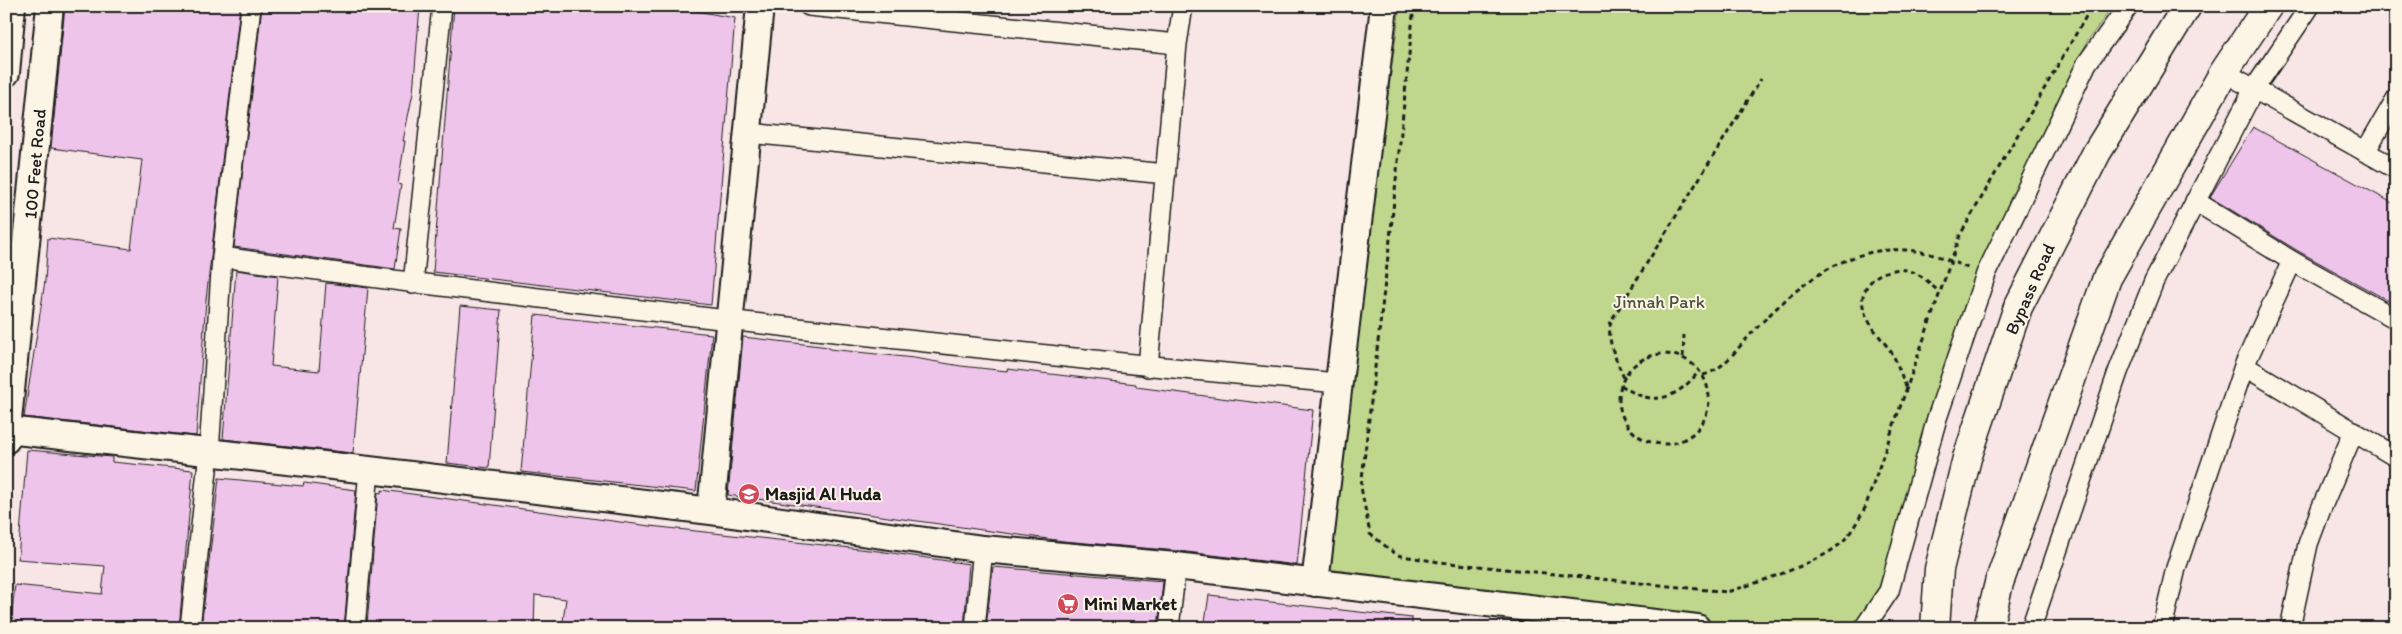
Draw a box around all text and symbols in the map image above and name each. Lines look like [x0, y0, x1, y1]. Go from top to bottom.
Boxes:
street label: 100 Feet Road [19, 108, 51, 220]
street label: Bypass Road [2000, 240, 2060, 338]
park label: Jinnah Park [1613, 291, 1705, 313]
school or university icon: Masjid Al Huda [737, 482, 761, 506]
place label: Masjid Al Huda [765, 483, 881, 505]
supermarket icon: Mini Market [1056, 592, 1080, 616]
place label: Mini Market [1084, 593, 1177, 615]

